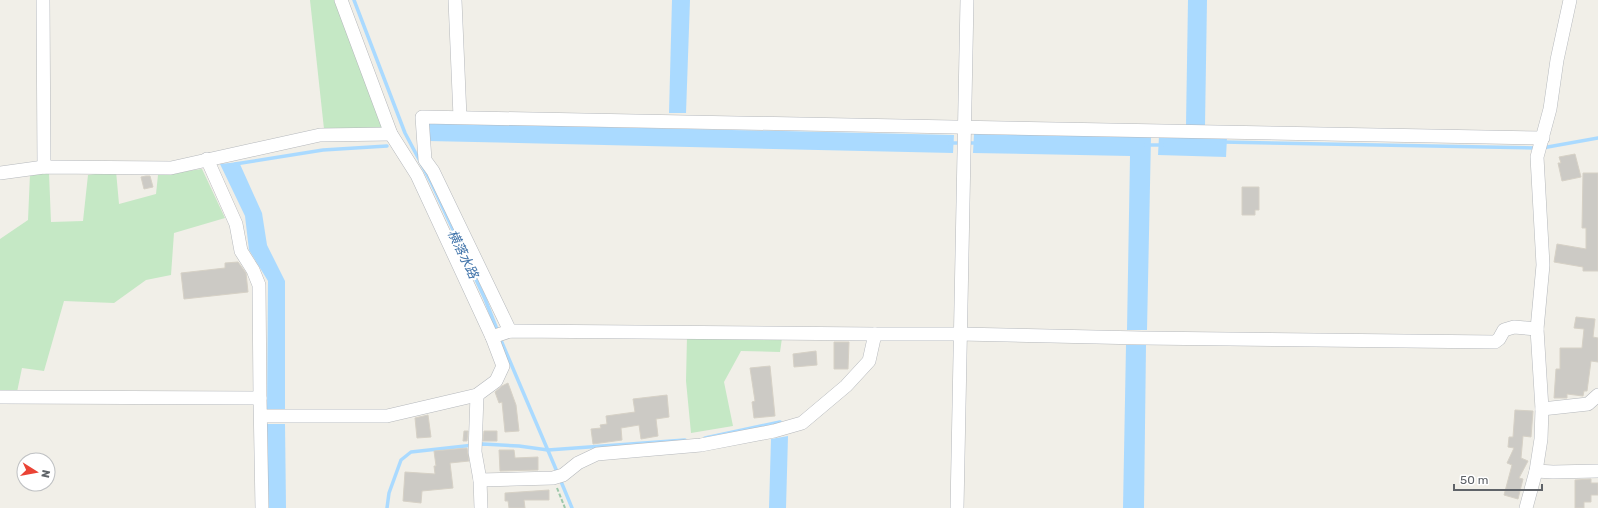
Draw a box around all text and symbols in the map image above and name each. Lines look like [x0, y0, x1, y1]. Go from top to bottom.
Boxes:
water label: 横落水路 [445, 227, 482, 282]
north arrow [16, 452, 56, 492]
scale bar [1454, 466, 1542, 492]
text: N [38, 469, 52, 479]
text: 50 m [1460, 473, 1488, 487]

